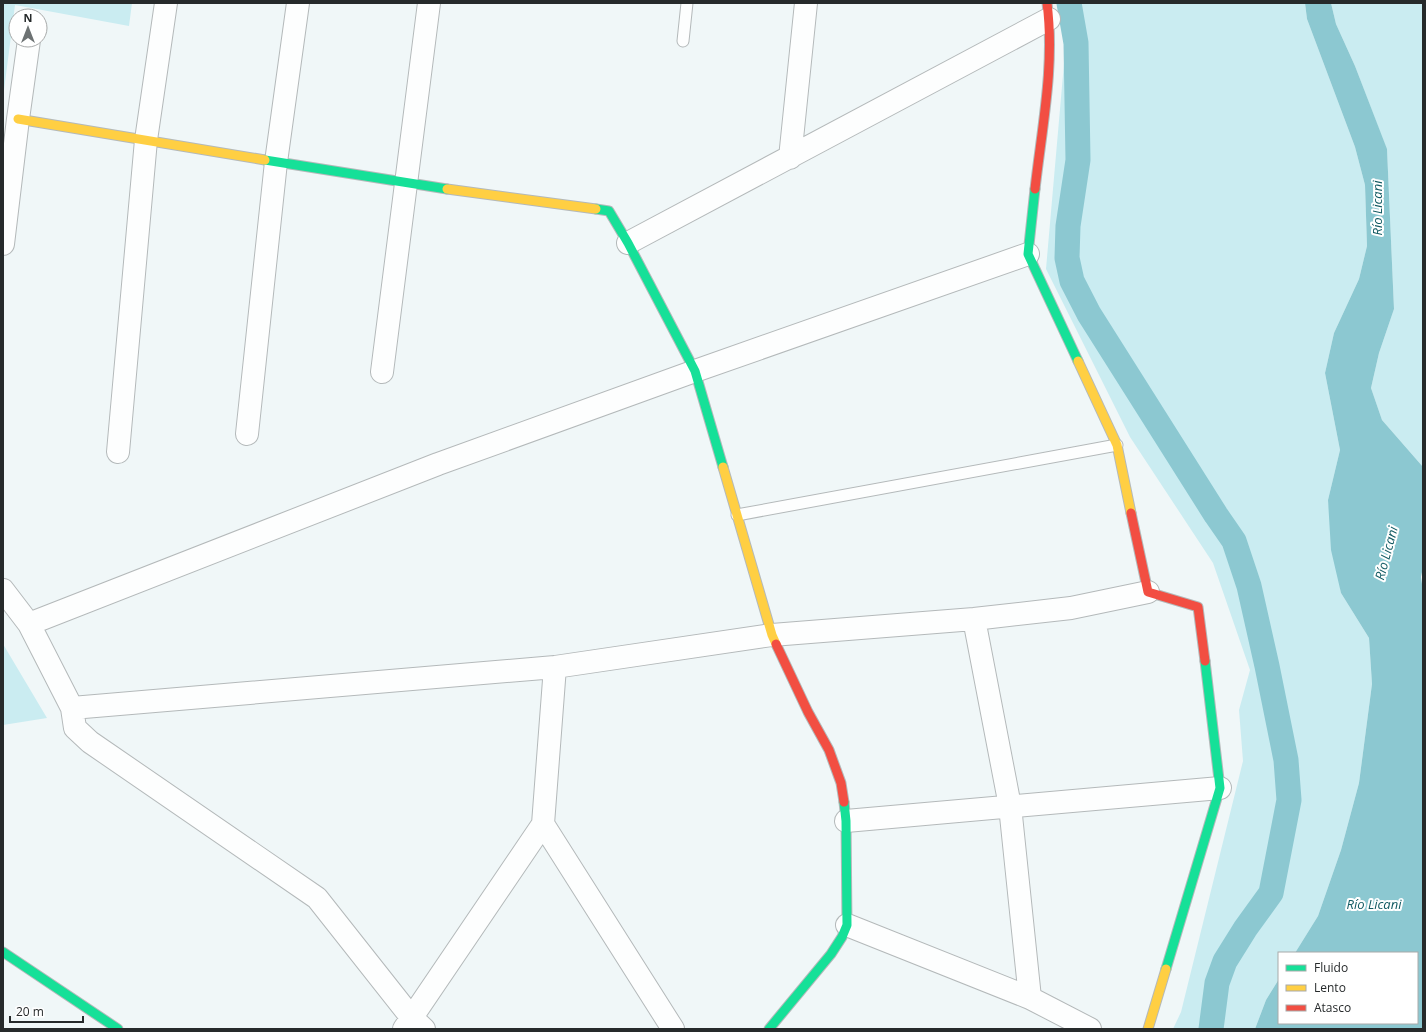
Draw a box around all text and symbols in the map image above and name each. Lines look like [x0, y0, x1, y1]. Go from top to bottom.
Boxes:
north arrow [8, 8, 48, 48]
text: N [24, 10, 32, 25]
water label: Río Licani [1368, 180, 1386, 235]
water label: Río Licani [1370, 523, 1402, 582]
water label: Río Licani [1347, 895, 1402, 913]
legend [1278, 952, 1418, 1024]
text: Fluido [1314, 959, 1348, 976]
text: Lento [1314, 979, 1346, 996]
scale bar [10, 998, 83, 1024]
text: Atasco [1314, 999, 1351, 1016]
text: 20 m [16, 1003, 44, 1020]

